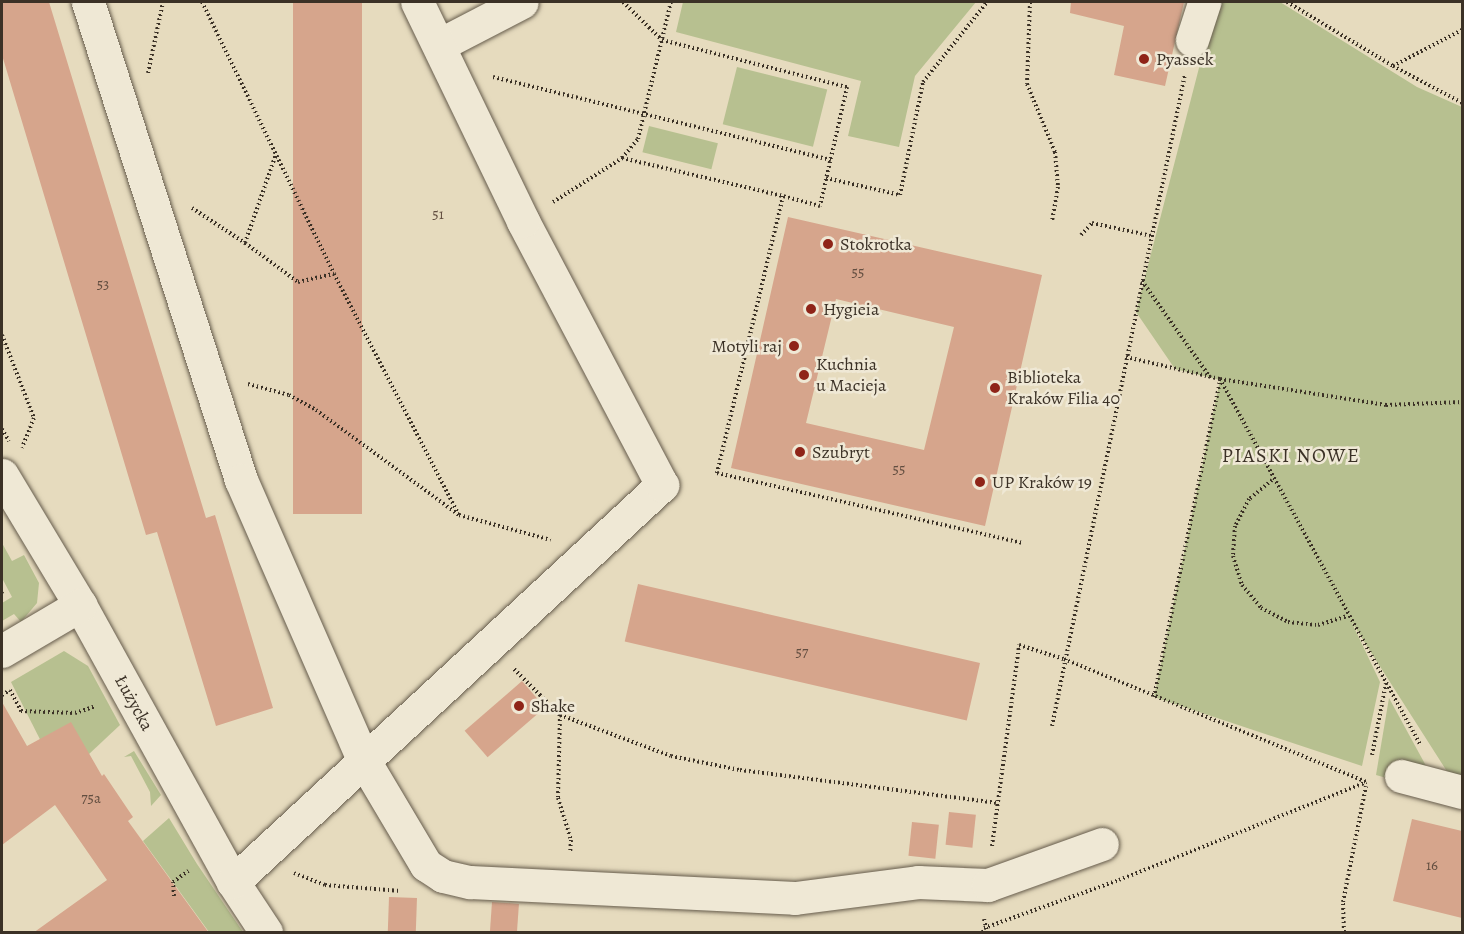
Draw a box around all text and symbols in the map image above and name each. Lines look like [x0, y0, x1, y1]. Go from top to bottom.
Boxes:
place label: Pyassek [1156, 48, 1214, 70]
marker: Pyassek [1137, 52, 1151, 66]
house number: 51 [432, 206, 444, 224]
place label: Stokrotka [840, 233, 912, 255]
marker: Stokrotka [821, 237, 835, 251]
house number: 55 [852, 264, 864, 282]
house number: 53 [97, 276, 109, 294]
place label: Hygieia [823, 298, 879, 320]
marker: Hygieia [804, 302, 818, 316]
place label: Motyli raj [712, 335, 782, 357]
marker: Motyli raj [787, 339, 801, 353]
place label: Kuchnia u Macieja [816, 354, 886, 397]
place label: Biblioteka Kraków Filia 40 [1007, 367, 1120, 410]
marker: Kuchnia u Macieja [797, 368, 811, 382]
marker: Biblioteka Kraków Filia 40 [988, 381, 1002, 395]
place label: Szubryt [812, 441, 870, 463]
district label: PIASKI NOWE [1222, 443, 1360, 467]
marker: Szubryt [793, 445, 807, 459]
house number: 55 [893, 461, 905, 479]
place label: UP Kraków 19 [992, 471, 1092, 493]
marker: UP Kraków 19 [973, 475, 987, 489]
house number: 57 [796, 644, 808, 662]
street label: Łużycka [110, 671, 158, 735]
place label: Shake [531, 695, 575, 717]
marker: Shake [512, 699, 526, 713]
house number: 75a [81, 790, 101, 808]
house number: 16 [1426, 857, 1438, 875]

